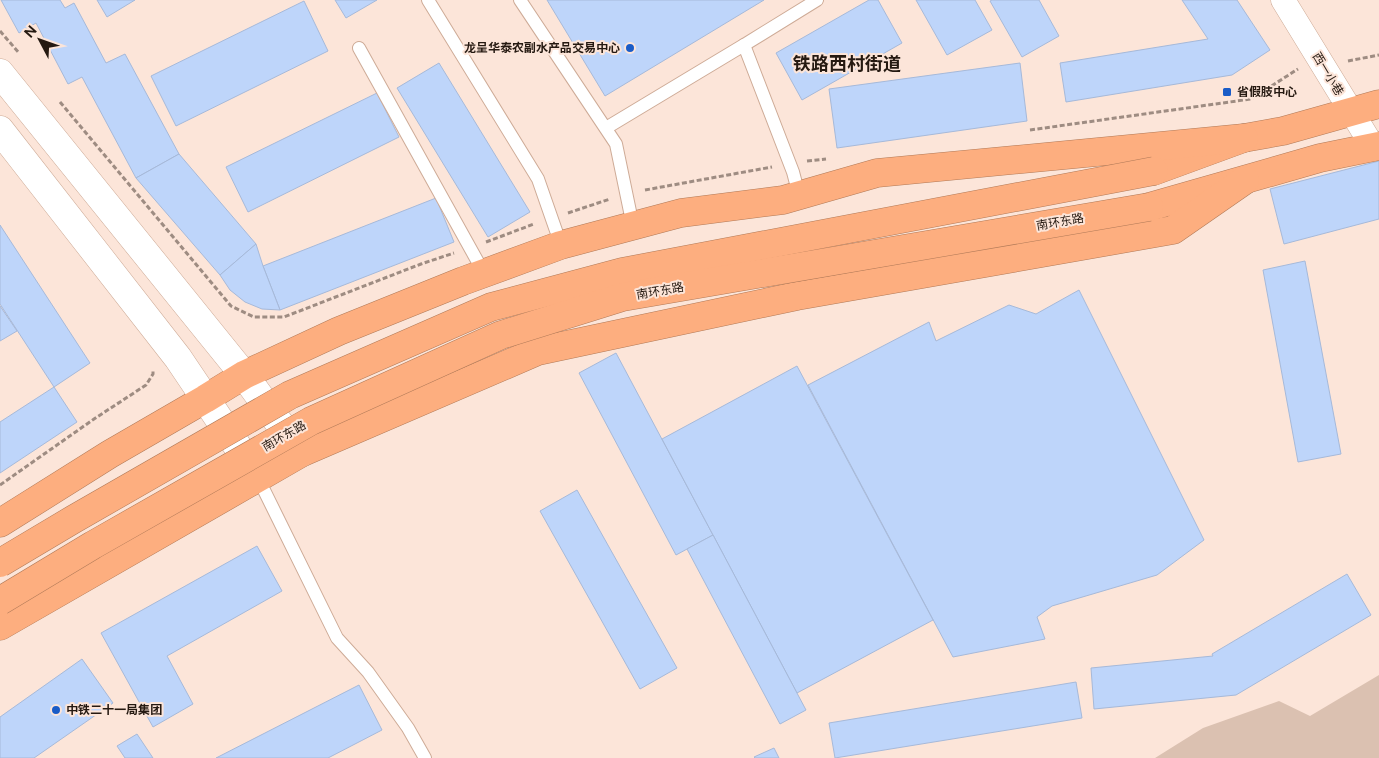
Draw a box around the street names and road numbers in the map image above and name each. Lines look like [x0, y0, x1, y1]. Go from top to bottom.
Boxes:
street label: 西一小巷 [1310, 50, 1346, 98]
street label: 南环东路 [1035, 211, 1085, 233]
street label: 南环东路 [635, 280, 685, 302]
street label: 南环东路 [260, 418, 308, 454]

